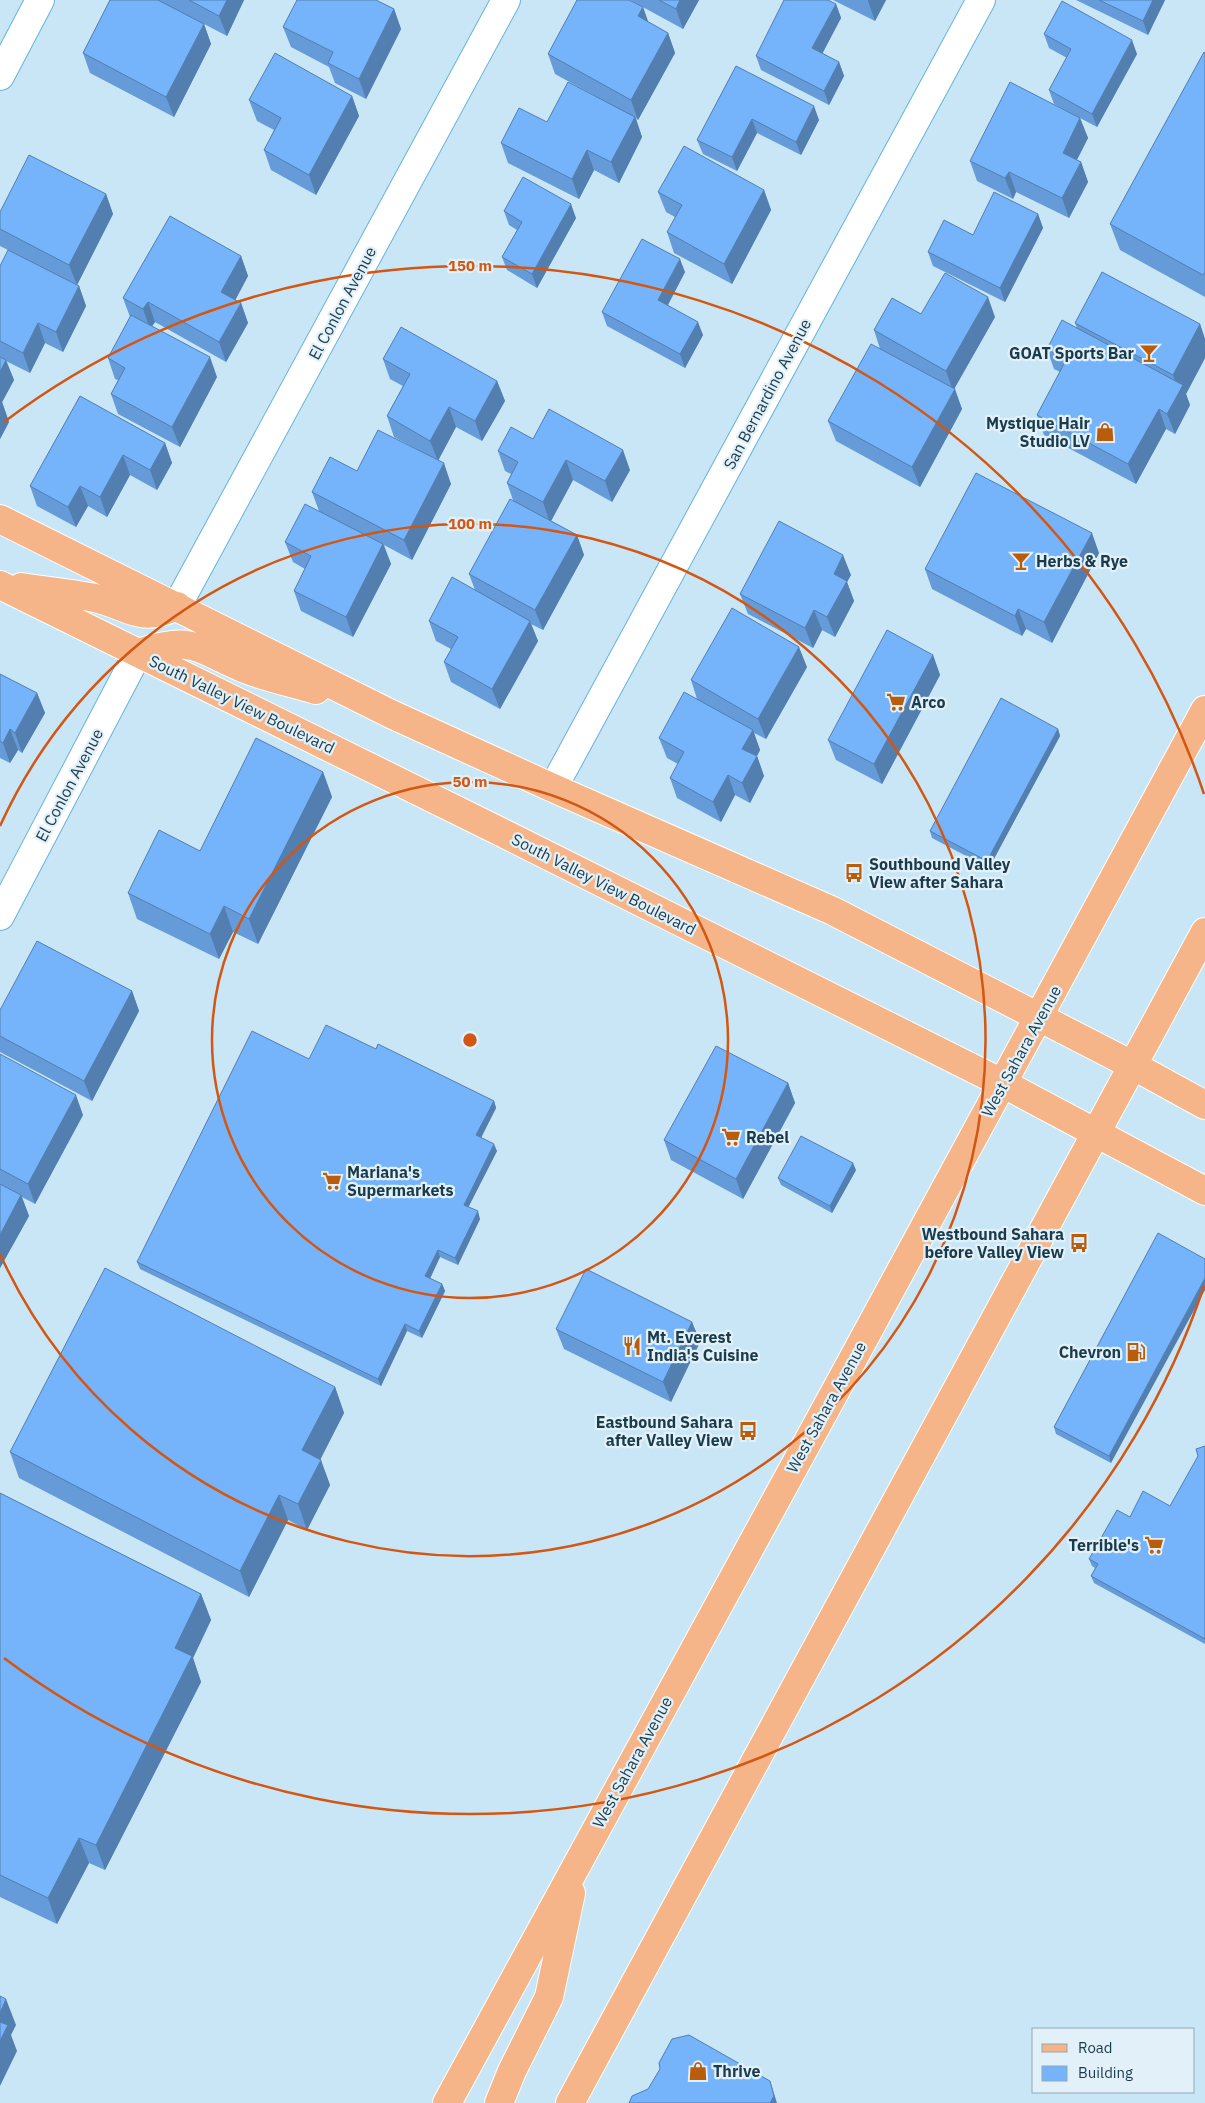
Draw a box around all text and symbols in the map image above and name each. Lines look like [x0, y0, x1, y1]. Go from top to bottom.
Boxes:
street label: El Conlon Avenue [304, 243, 380, 363]
text: 150 m [448, 256, 492, 275]
street label: San Bernardino Avenue [719, 315, 815, 473]
bar icon: GOAT Sports Bar [1138, 342, 1160, 364]
place label: GOAT Sports Bar [1009, 343, 1135, 363]
place label: Mystique Hair Studio LV [986, 413, 1091, 451]
shop icon: Mystique Hair Studio LV [1094, 421, 1116, 443]
text: 100 m [448, 514, 492, 533]
bar icon: Herbs & Rye [1010, 550, 1032, 572]
place label: Herbs & Rye [1036, 551, 1128, 571]
street label: South Valley View Boulevard [146, 650, 338, 758]
supermarket icon: Arco [885, 691, 907, 713]
place label: Arco [911, 692, 946, 712]
street label: El Conlon Avenue [31, 725, 107, 845]
text: 50 m [453, 772, 487, 791]
street label: South Valley View Boulevard [509, 829, 699, 939]
place label: Southbound Valley View after Sahara [869, 854, 1011, 892]
bus stop icon: Southbound Valley View after Sahara [843, 862, 865, 884]
street label: West Sahara Avenue [977, 982, 1065, 1120]
centre of rings [461, 1031, 479, 1049]
supermarket icon: Rebel [720, 1126, 742, 1148]
place label: Rebel [746, 1127, 789, 1147]
place label: Mariana's Supermarkets [347, 1162, 454, 1200]
supermarket icon: Mariana's Supermarkets [321, 1170, 343, 1192]
place label: Westbound Sahara before Valley View [921, 1224, 1065, 1262]
bus stop icon: Westbound Sahara before Valley View [1068, 1232, 1090, 1254]
place label: Mt. Everest India's Cuisine [647, 1327, 758, 1365]
restaurant icon: Mt. Everest India's Cuisine [621, 1335, 643, 1357]
street label: West Sahara Avenue [782, 1338, 870, 1476]
fuel station icon: Chevron [1125, 1341, 1147, 1363]
place label: Chevron [1059, 1342, 1121, 1362]
place label: Eastbound Sahara after Valley View [596, 1412, 734, 1450]
bus stop icon: Eastbound Sahara after Valley View [737, 1420, 759, 1442]
supermarket icon: Terrible's [1143, 1534, 1165, 1556]
place label: Terrible's [1069, 1535, 1139, 1555]
street label: West Sahara Avenue [588, 1693, 676, 1831]
legend [1032, 2028, 1195, 2093]
text: Road [1078, 2038, 1113, 2057]
shop icon: Thrive [687, 2060, 709, 2082]
place label: Thrive [713, 2061, 760, 2081]
text: Building [1078, 2063, 1133, 2082]

